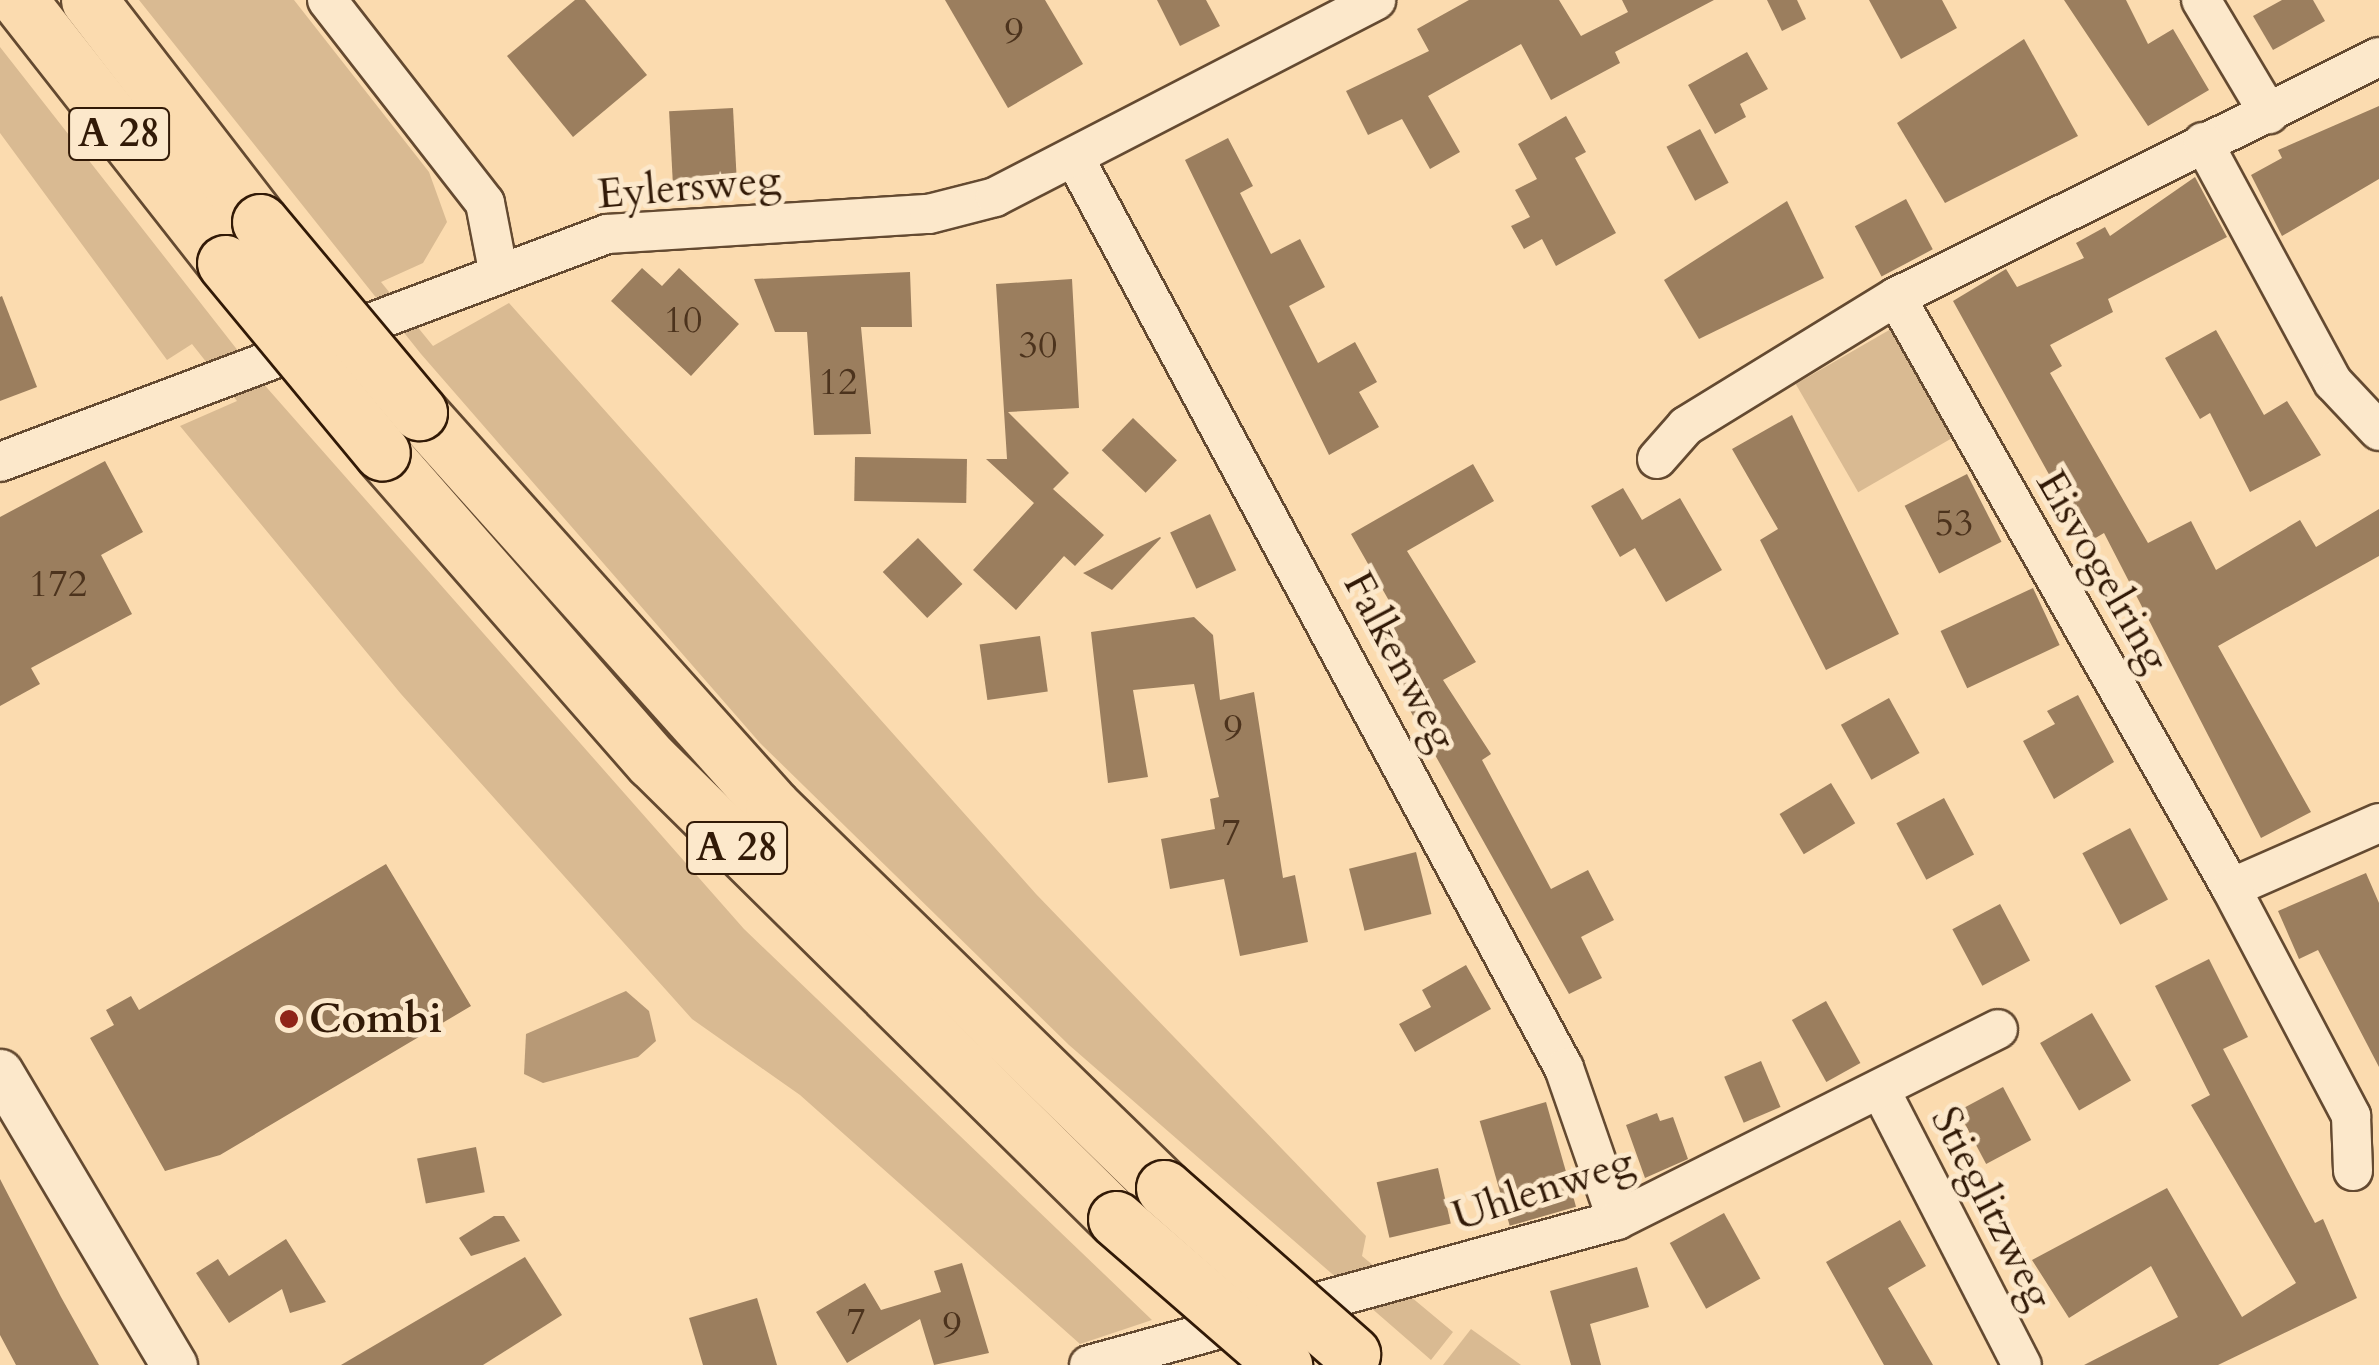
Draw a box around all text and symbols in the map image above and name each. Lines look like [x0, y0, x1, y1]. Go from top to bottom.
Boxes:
house number: 9 [1004, 9, 1024, 55]
road number: A 28 [66, 99, 172, 169]
street label: Eylersweg [595, 154, 783, 220]
house number: 10 [664, 298, 702, 344]
house number: 30 [1019, 323, 1057, 369]
house number: 12 [819, 360, 857, 406]
street label: Eisvogelring [2025, 462, 2181, 680]
house number: 53 [1935, 501, 1973, 547]
house number: 172 [29, 562, 87, 608]
street label: Falkenweg [1332, 563, 1468, 759]
house number: 9 [1223, 706, 1243, 752]
house number: 7 [1221, 811, 1241, 857]
road number: A 28 [684, 813, 790, 883]
place label: Combi [309, 994, 442, 1044]
marker: Combi [278, 1008, 300, 1030]
street label: Stieglitzweg [1920, 1099, 2064, 1317]
street label: Uhlenweg [1446, 1136, 1640, 1242]
house number: 7 [846, 1300, 866, 1346]
house number: 9 [942, 1303, 962, 1349]

